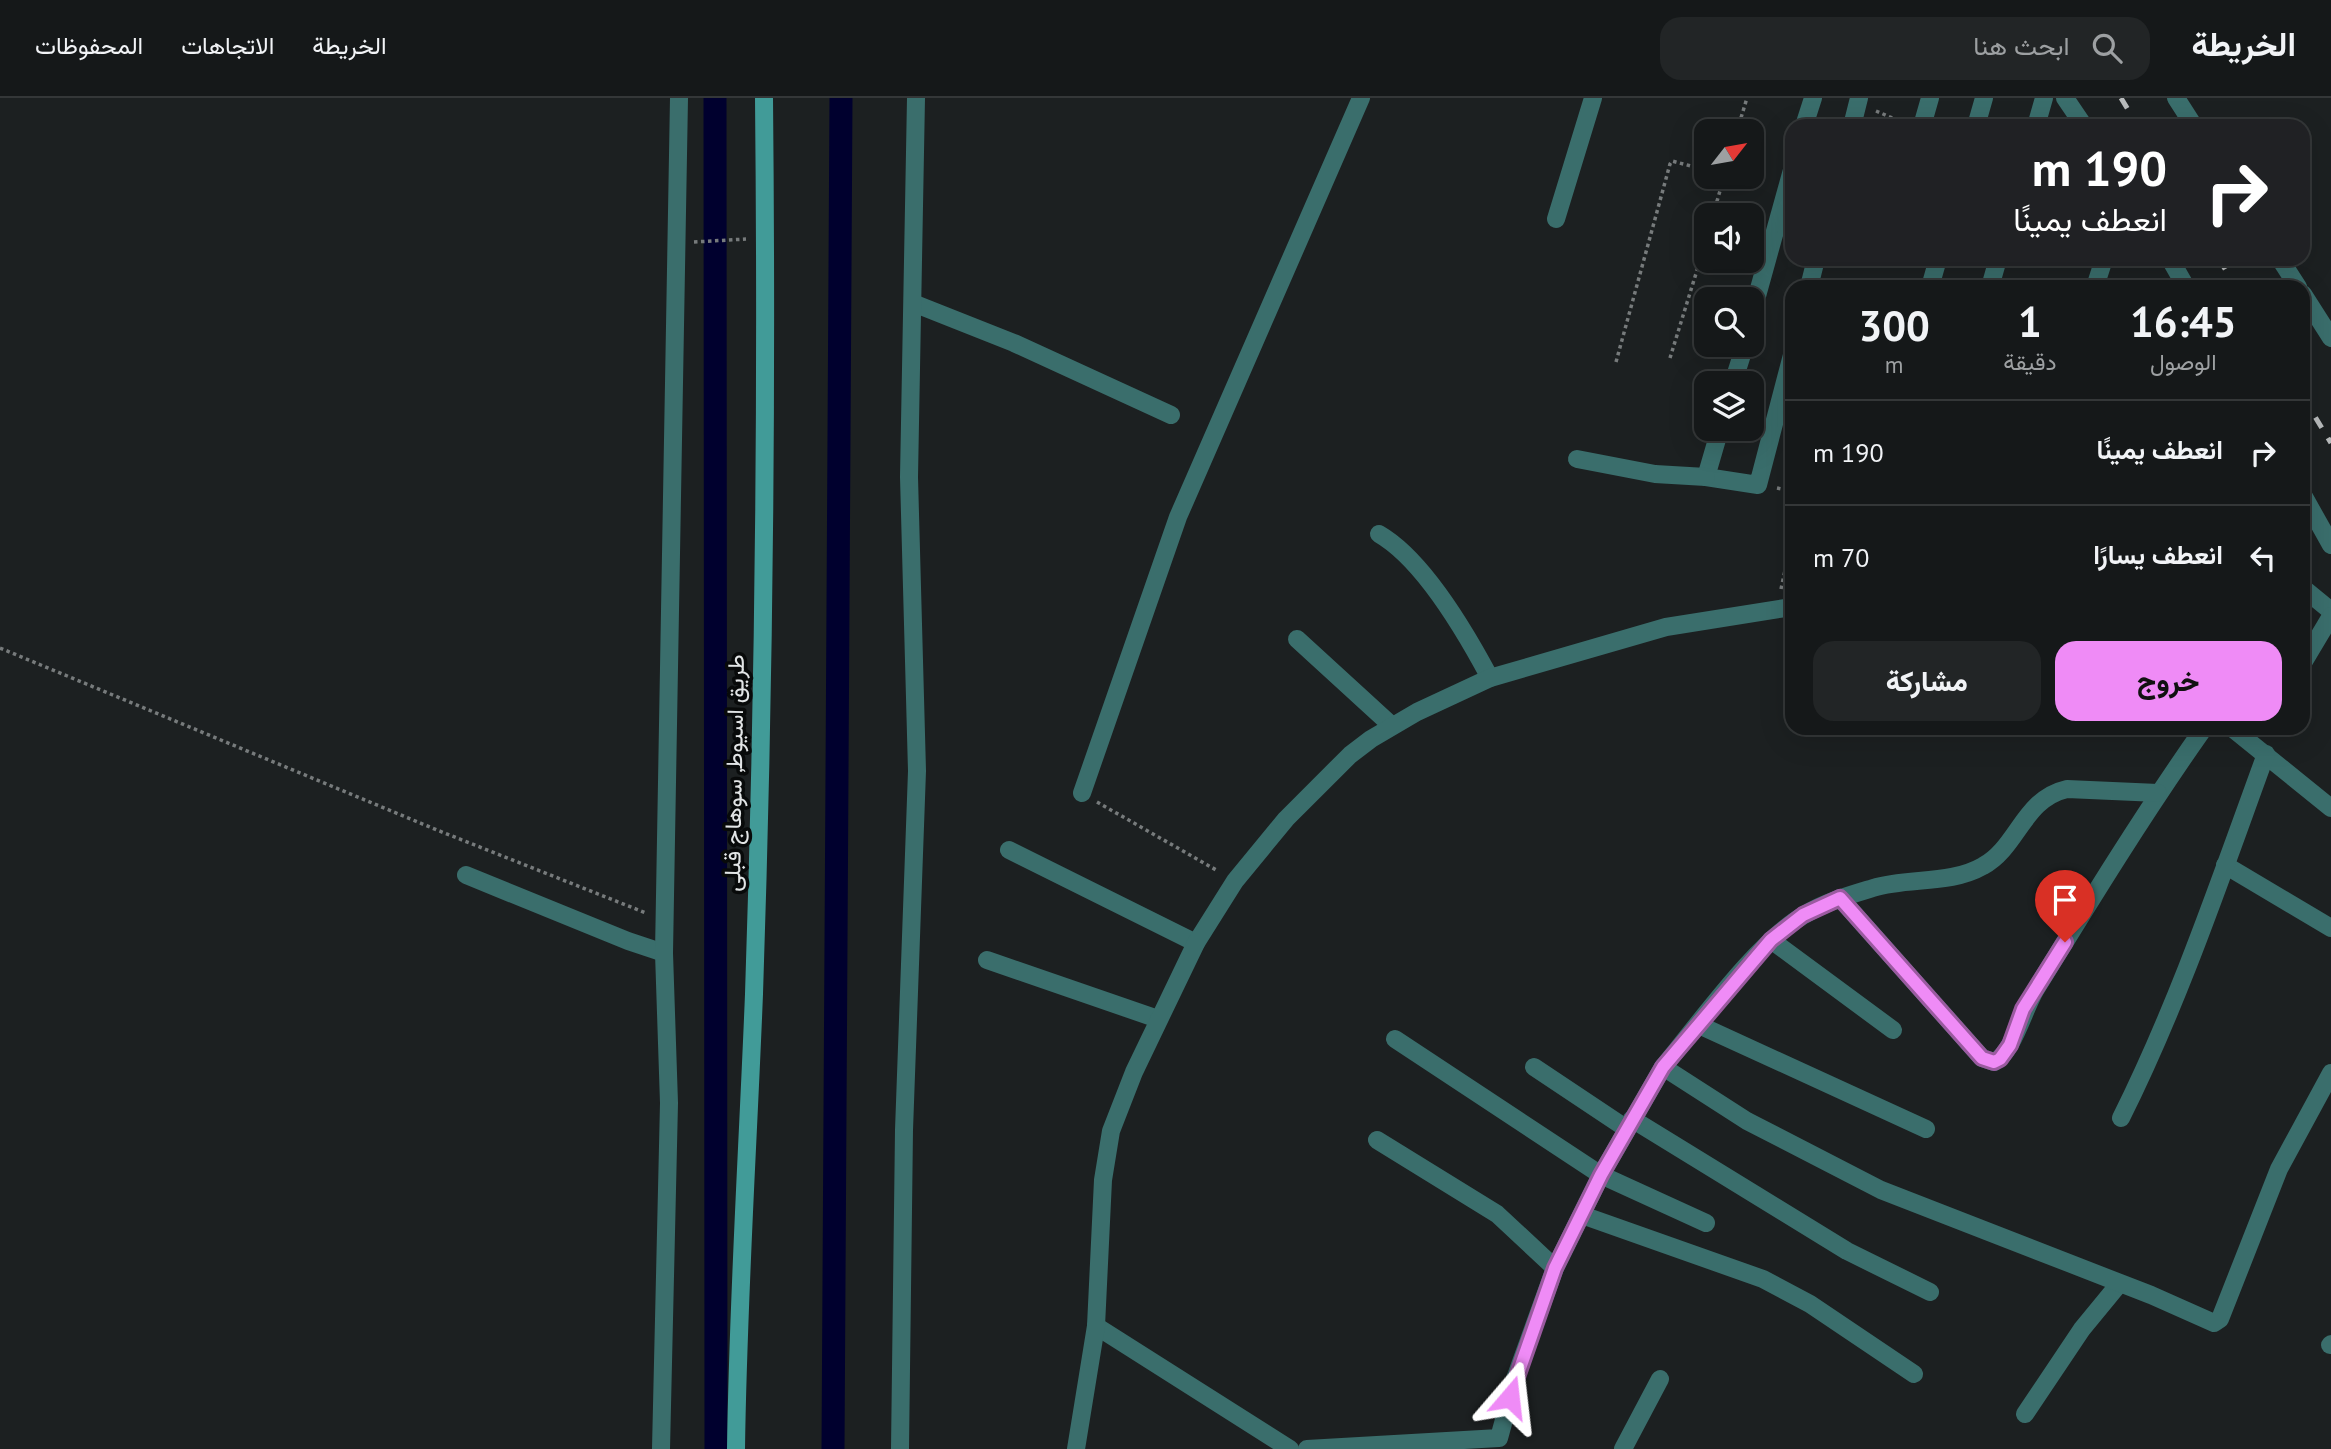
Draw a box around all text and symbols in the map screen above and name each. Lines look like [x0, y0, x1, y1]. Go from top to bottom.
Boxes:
search box [1660, 17, 2150, 80]
text: الخريطة [2192, 22, 2296, 65]
text: ابحث هنا [1973, 29, 2070, 62]
icon: search [2088, 29, 2126, 67]
text: المحفوظات [35, 30, 143, 61]
text: الاتجاهات [181, 30, 274, 61]
text: الخريطة [312, 30, 387, 61]
north arrow [1694, 119, 1764, 189]
map controls [1694, 119, 1764, 441]
text: 190 m [2032, 136, 2167, 200]
icon: right [2191, 147, 2282, 238]
text: انعطف يمينًا [2013, 198, 2167, 240]
button: sound [1694, 203, 1764, 273]
button: search [1694, 287, 1764, 357]
text: 1 [2018, 294, 2042, 349]
text: 16:45 [2130, 294, 2237, 349]
text: 300 [1858, 298, 1930, 353]
text: دقيقة [2003, 347, 2057, 376]
text: الوصول [2150, 347, 2216, 376]
text: m [1885, 350, 1904, 379]
button: layers [1694, 371, 1764, 441]
text: انعطف يمينًا [2097, 433, 2223, 466]
icon: right [2244, 434, 2282, 472]
text: 190 m [1813, 436, 1884, 469]
text: انعطف يسارًا [2093, 538, 2223, 571]
icon: left [2244, 539, 2282, 577]
text: 70 m [1813, 541, 1869, 574]
button: مشاركة [1813, 641, 2041, 721]
button: خروج [2055, 641, 2282, 721]
street label: طريق اسيوط, سوهاج قبلى [717, 654, 752, 892]
pin [2035, 870, 2095, 942]
icon: arrive [2046, 881, 2084, 919]
position arrow [1473, 1360, 1547, 1434]

